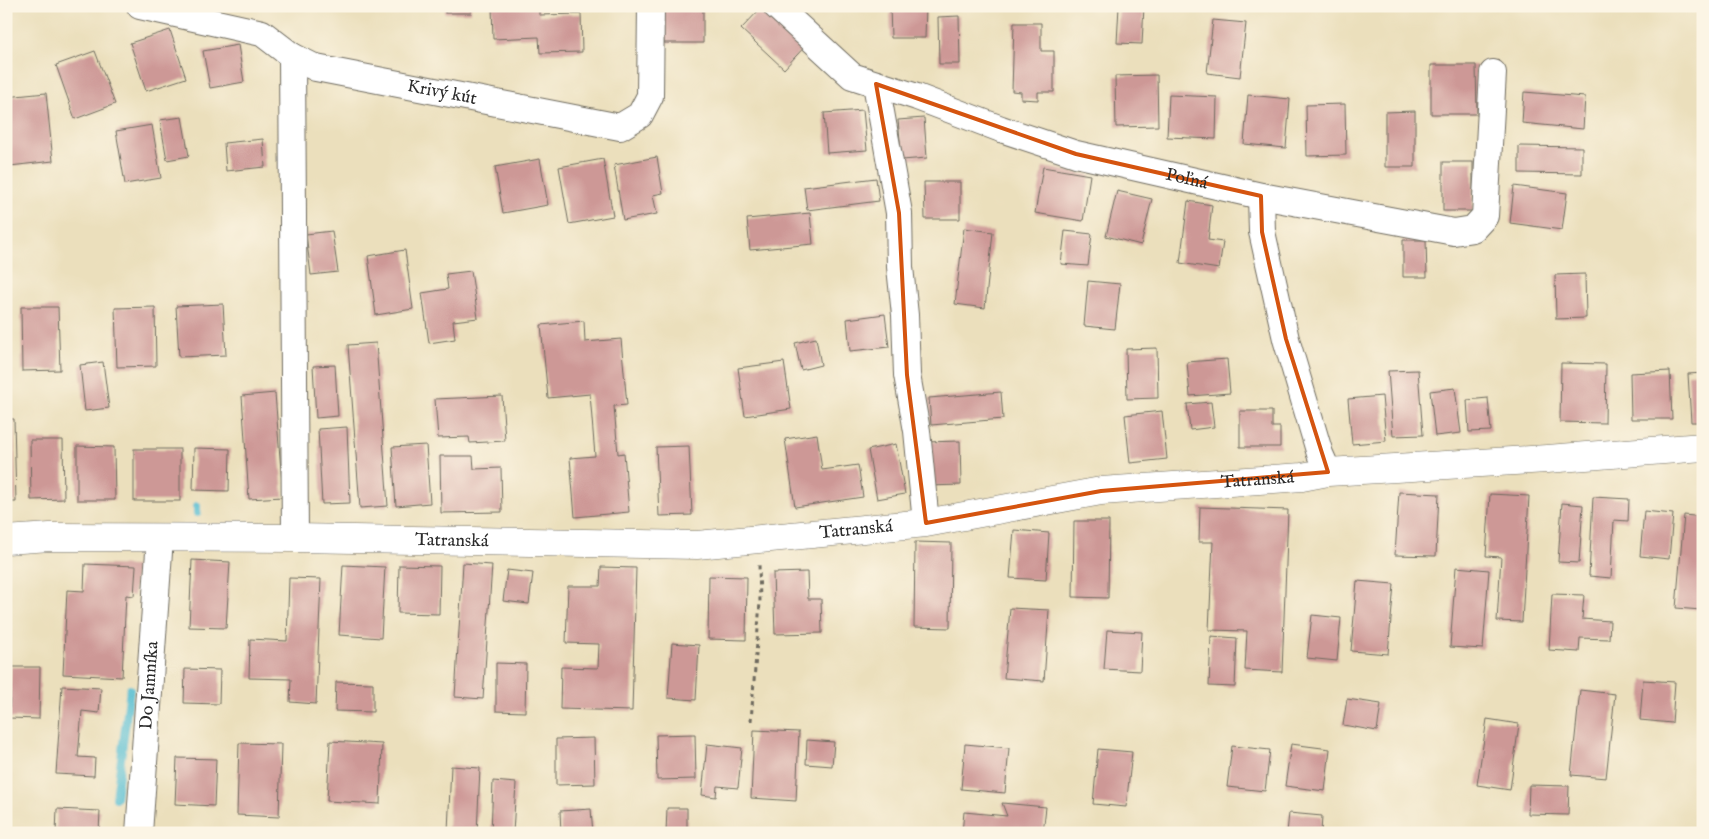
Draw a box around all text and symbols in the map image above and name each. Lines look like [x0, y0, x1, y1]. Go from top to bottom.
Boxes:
street label: Krivý kút [405, 74, 479, 110]
street label: Poľná [1163, 163, 1210, 195]
street label: Tatranská [1220, 466, 1295, 494]
street label: Tatranská [818, 515, 894, 545]
street label: Tatranská [415, 529, 489, 553]
street label: Do Jamníka [135, 640, 164, 730]

